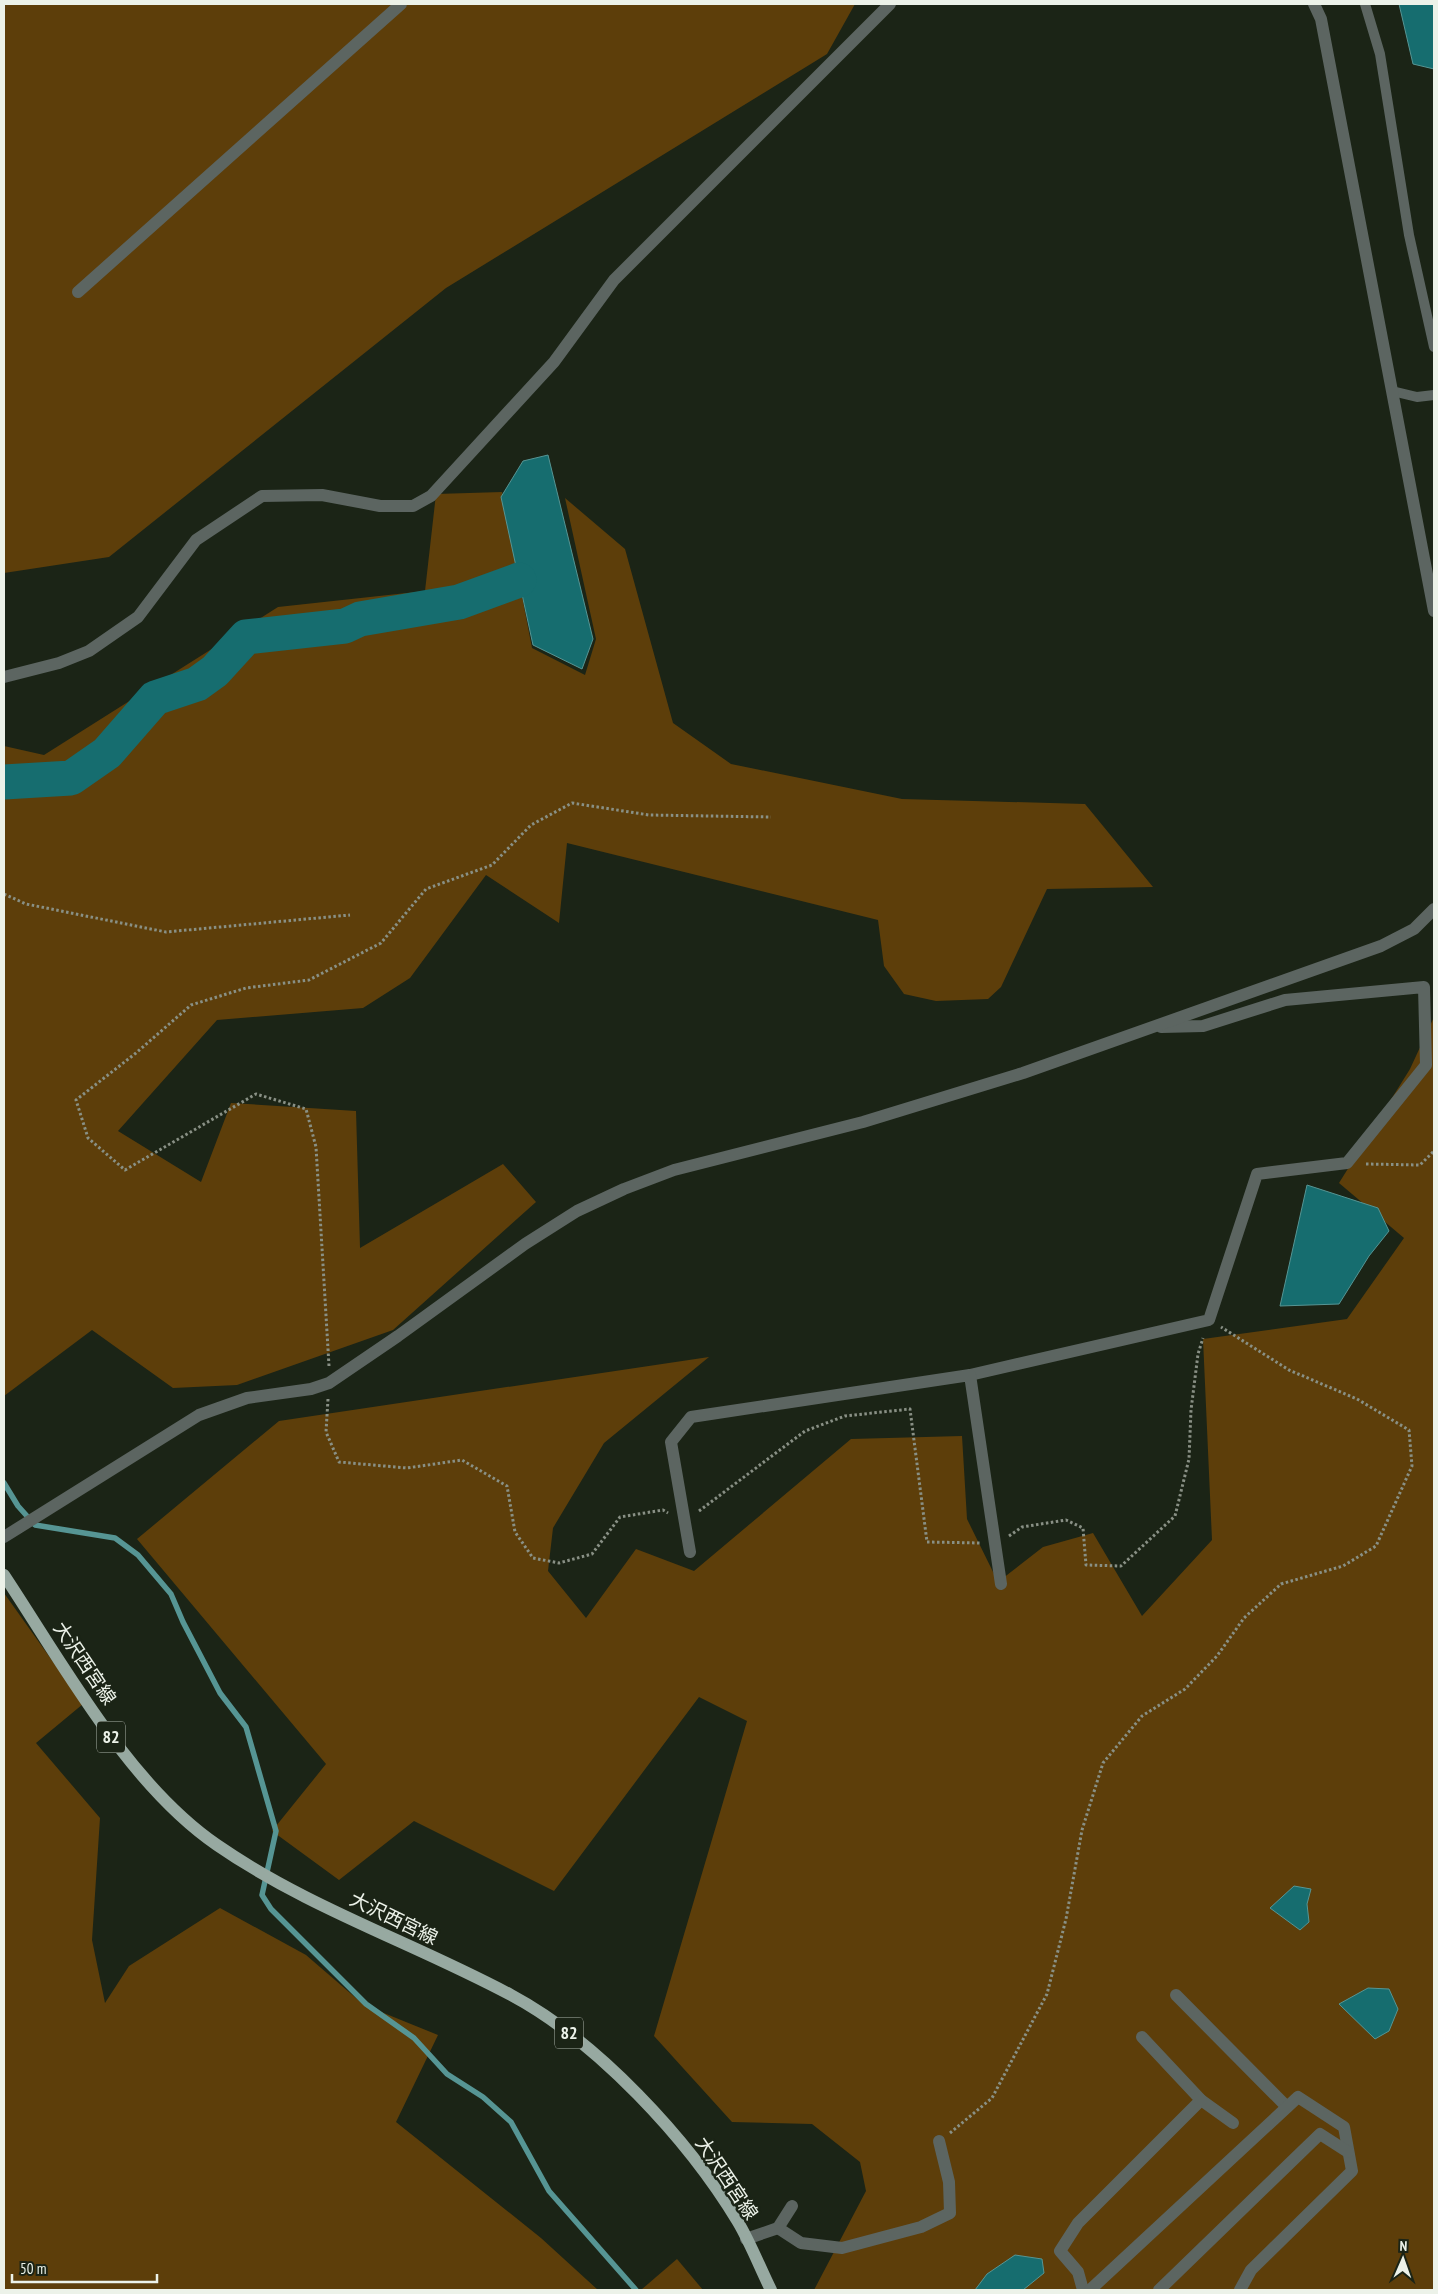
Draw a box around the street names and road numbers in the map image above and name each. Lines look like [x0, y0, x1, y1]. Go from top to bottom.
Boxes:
street label: 大沢西宮線 [48, 1617, 122, 1709]
road number: 82 [97, 1721, 125, 1752]
street label: 大沢西宮線 [346, 1886, 442, 1950]
road number: 82 [555, 2018, 583, 2048]
street label: 大沢西宮線 [690, 2132, 764, 2224]

